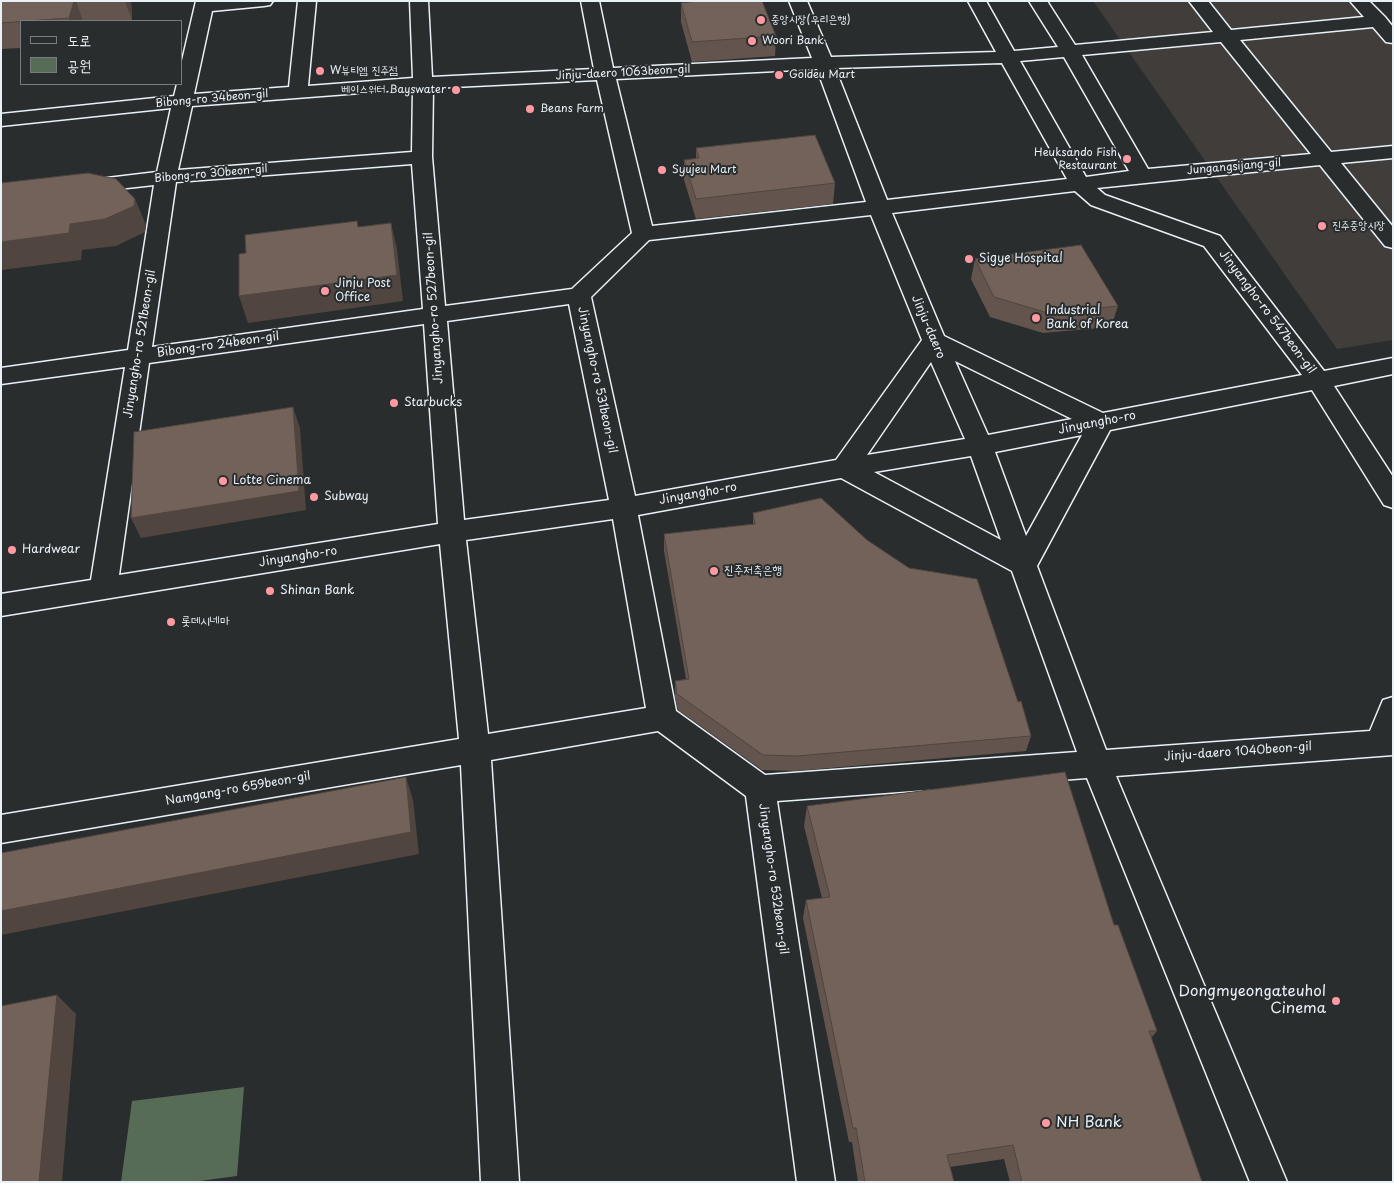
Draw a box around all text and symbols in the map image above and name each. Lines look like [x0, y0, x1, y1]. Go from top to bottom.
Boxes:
place label: 중앙시장(우리은행) [771, 13, 850, 27]
marker: 중앙시장(우리은행) [755, 14, 767, 26]
legend [20, 20, 182, 85]
text: 도로 [67, 28, 91, 51]
place label: Woori Bank [762, 34, 824, 48]
marker: Woori Bank [746, 35, 758, 47]
text: 공원 [67, 53, 91, 76]
street label: Jinju-daero 1063beon-gil [555, 63, 691, 83]
place label: W뷰티엠 진주점 [330, 64, 398, 78]
marker: W뷰티엠 진주점 [314, 65, 326, 77]
place label: Goldeu Mart [789, 68, 855, 82]
marker: Goldeu Mart [773, 69, 785, 81]
place label: 베이스워터 Bayswater [341, 83, 446, 97]
marker: 베이스워터 Bayswater [450, 84, 462, 96]
street label: Bibong-ro 34beon-gil [155, 87, 269, 111]
place label: Beans Farm [540, 102, 604, 116]
marker: Beans Farm [524, 103, 536, 115]
place label: Heuksando Fish Restaurant [1034, 146, 1117, 172]
marker: Heuksando Fish Restaurant [1121, 153, 1133, 165]
street label: Jungangsijang-gil [1186, 156, 1282, 178]
street label: Bibong-ro 30beon-gil [154, 162, 268, 186]
place label: Syujeu Mart [672, 163, 736, 177]
marker: Syujeu Mart [656, 164, 668, 176]
place label: 진주중앙시장 [1332, 219, 1385, 233]
marker: 진주중앙시장 [1316, 220, 1328, 232]
street label: Jinyangho-ro 527beon-gil [422, 232, 446, 384]
street label: Jinyangho-ro 547beon-gil [1216, 247, 1318, 377]
place label: Sigye Hospital [979, 252, 1063, 266]
marker: Sigye Hospital [963, 253, 975, 265]
street label: Jinyangho-ro 521beon-gil [121, 269, 159, 419]
place label: Jinju Post Office [335, 277, 391, 305]
marker: Jinju Post Office [319, 285, 331, 297]
street label: Jinju-daero [908, 293, 948, 361]
place label: Industrial Bank of Korea [1046, 304, 1129, 332]
street label: Jinyangho-ro 531beon-gil [574, 305, 620, 455]
marker: Industrial Bank of Korea [1030, 312, 1042, 324]
street label: Bibong-ro 24beon-gil [156, 329, 280, 361]
place label: Starbucks [404, 396, 462, 410]
marker: Starbucks [388, 397, 400, 409]
street label: Jinyangho-ro [1057, 408, 1137, 438]
place label: Lotte Cinema [233, 474, 311, 488]
marker: Lotte Cinema [217, 475, 229, 487]
street label: Jinyangho-ro [658, 480, 738, 508]
place label: Subway [324, 490, 369, 504]
marker: Subway [308, 491, 320, 503]
place label: Hardwear [22, 543, 80, 557]
marker: Hardwear [6, 544, 18, 556]
street label: Jinyangho-ro [258, 544, 338, 570]
place label: 진주저축은행 [724, 564, 782, 578]
marker: 진주저축은행 [708, 565, 720, 577]
place label: Shinan Bank [280, 584, 354, 598]
marker: Shinan Bank [264, 585, 276, 597]
place label: 롯데시네마 [181, 615, 229, 629]
marker: 롯데시네마 [165, 616, 177, 628]
street label: Jinju-daero 1040beon-gil [1163, 740, 1313, 764]
street label: Namgang-ro 659beon-gil [164, 769, 312, 809]
street label: Jinyangho-ro 532beon-gil [755, 803, 791, 955]
place label: Dongmyeongateuhol Cinema [1178, 983, 1326, 1018]
marker: Dongmyeongateuhol Cinema [1330, 995, 1342, 1007]
place label: NH Bank [1056, 1114, 1122, 1132]
marker: NH Bank [1040, 1117, 1052, 1129]

